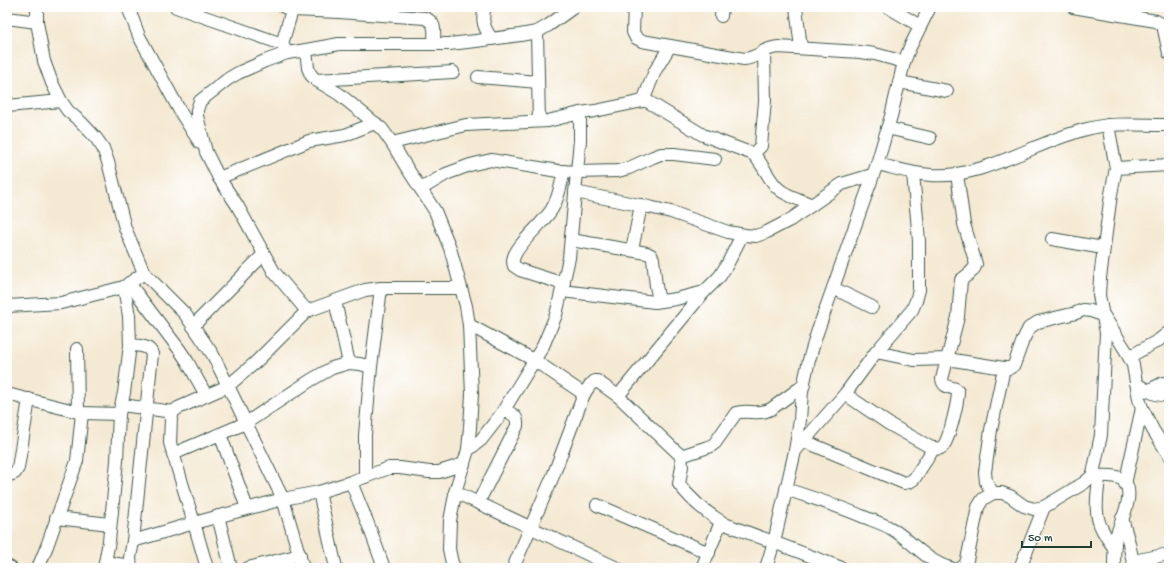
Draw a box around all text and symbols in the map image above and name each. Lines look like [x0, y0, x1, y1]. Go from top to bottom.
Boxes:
scale bar [1022, 523, 1091, 549]
text: 50 m [1028, 532, 1053, 546]

